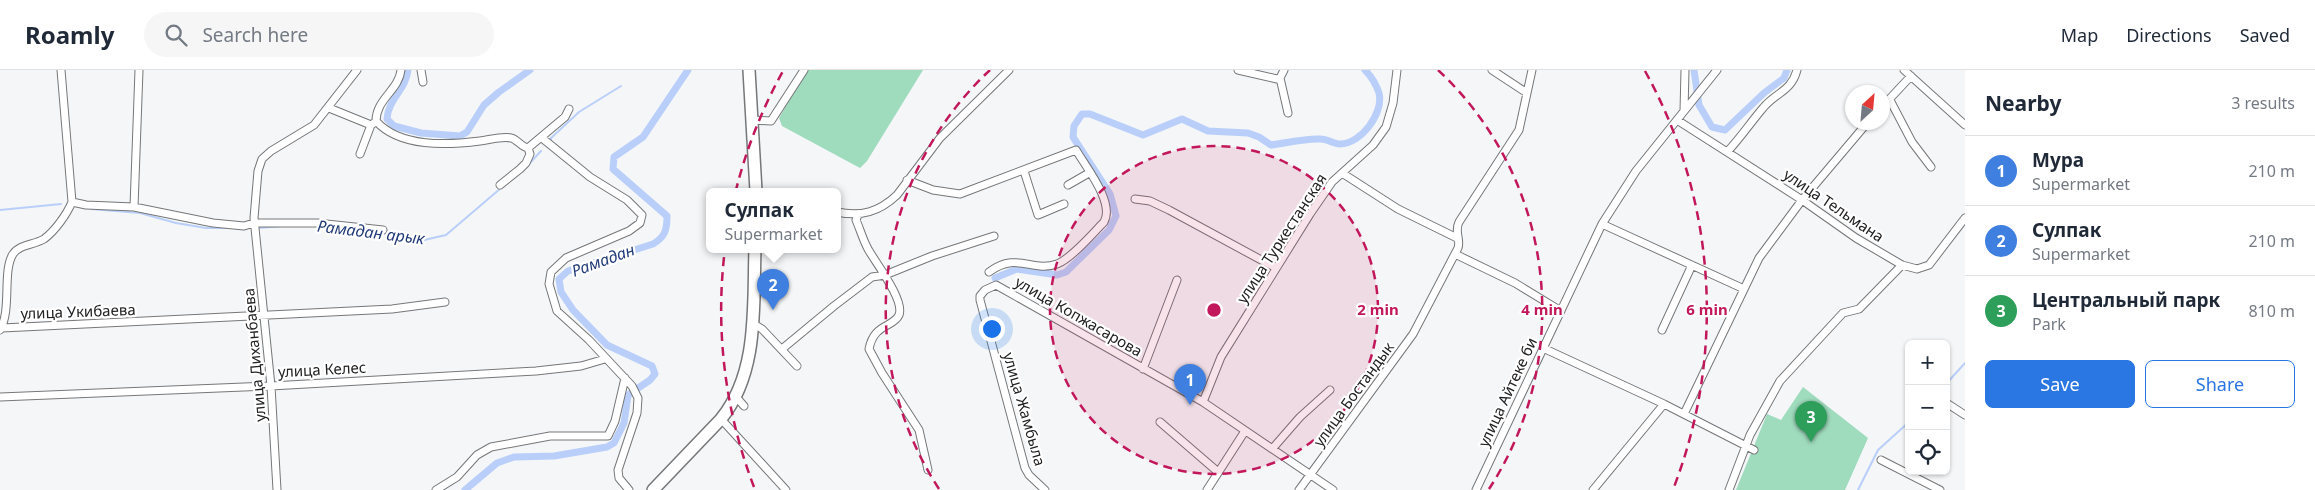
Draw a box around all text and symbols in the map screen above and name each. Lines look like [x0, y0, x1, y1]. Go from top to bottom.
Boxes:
search box [144, 12, 494, 57]
text: Roamly [25, 18, 114, 51]
icon: search [162, 21, 190, 49]
text: Search here [202, 22, 308, 48]
text: Map [2061, 23, 2098, 47]
text: Directions [2126, 23, 2212, 47]
text: Saved [2240, 23, 2290, 47]
north arrow [1845, 85, 1890, 130]
text: Nearby [1985, 89, 2061, 117]
text: 3 results [2231, 92, 2295, 114]
text: Мура [2032, 147, 2084, 173]
text: 1 [1996, 160, 2006, 182]
text: 210 m [2248, 160, 2295, 182]
street label: улица Тельмана [1780, 164, 1888, 246]
street label: улица Туркестанская [1231, 169, 1331, 307]
text: Supermarket [2032, 173, 2130, 195]
popup [706, 188, 841, 253]
text: Сулпак [724, 197, 794, 223]
water label: Рамадан арык [316, 215, 427, 250]
text: Сулпак [2032, 217, 2101, 243]
text: Supermarket [724, 223, 823, 245]
text: 2 [1996, 230, 2006, 252]
text: 210 m [2248, 230, 2295, 252]
water label: Рамадан [568, 238, 638, 282]
text: Supermarket [2032, 243, 2130, 265]
pin: 2 [757, 269, 789, 310]
street label: улица Копжасарова [1012, 271, 1146, 361]
street label: улица Диханбаева [238, 287, 270, 423]
text: Центральный парк [2032, 287, 2220, 313]
street label: улица Укибаева [20, 299, 136, 323]
text: 2 min [1357, 299, 1399, 319]
text: 4 min [1521, 299, 1563, 319]
text: 6 min [1686, 299, 1728, 319]
text: 3 [1996, 300, 2006, 322]
text: 810 m [2248, 300, 2295, 322]
centre of rings [1205, 301, 1223, 319]
text: Park [2032, 313, 2066, 335]
your location [979, 316, 1005, 342]
street label: улица Айтеке би [1473, 334, 1541, 450]
street label: улица Бостандык [1308, 338, 1398, 450]
map controls [1905, 340, 1950, 475]
button: + [1905, 340, 1950, 385]
street label: улица Жамбыла [999, 350, 1051, 468]
street label: улица Келес [277, 357, 367, 381]
button: Save [1985, 360, 2135, 408]
button: Share [2145, 360, 2295, 408]
pin: 1 [1174, 364, 1206, 405]
button: − [1905, 385, 1950, 430]
pin: 3 [1795, 401, 1827, 442]
button: locate [1905, 430, 1950, 475]

